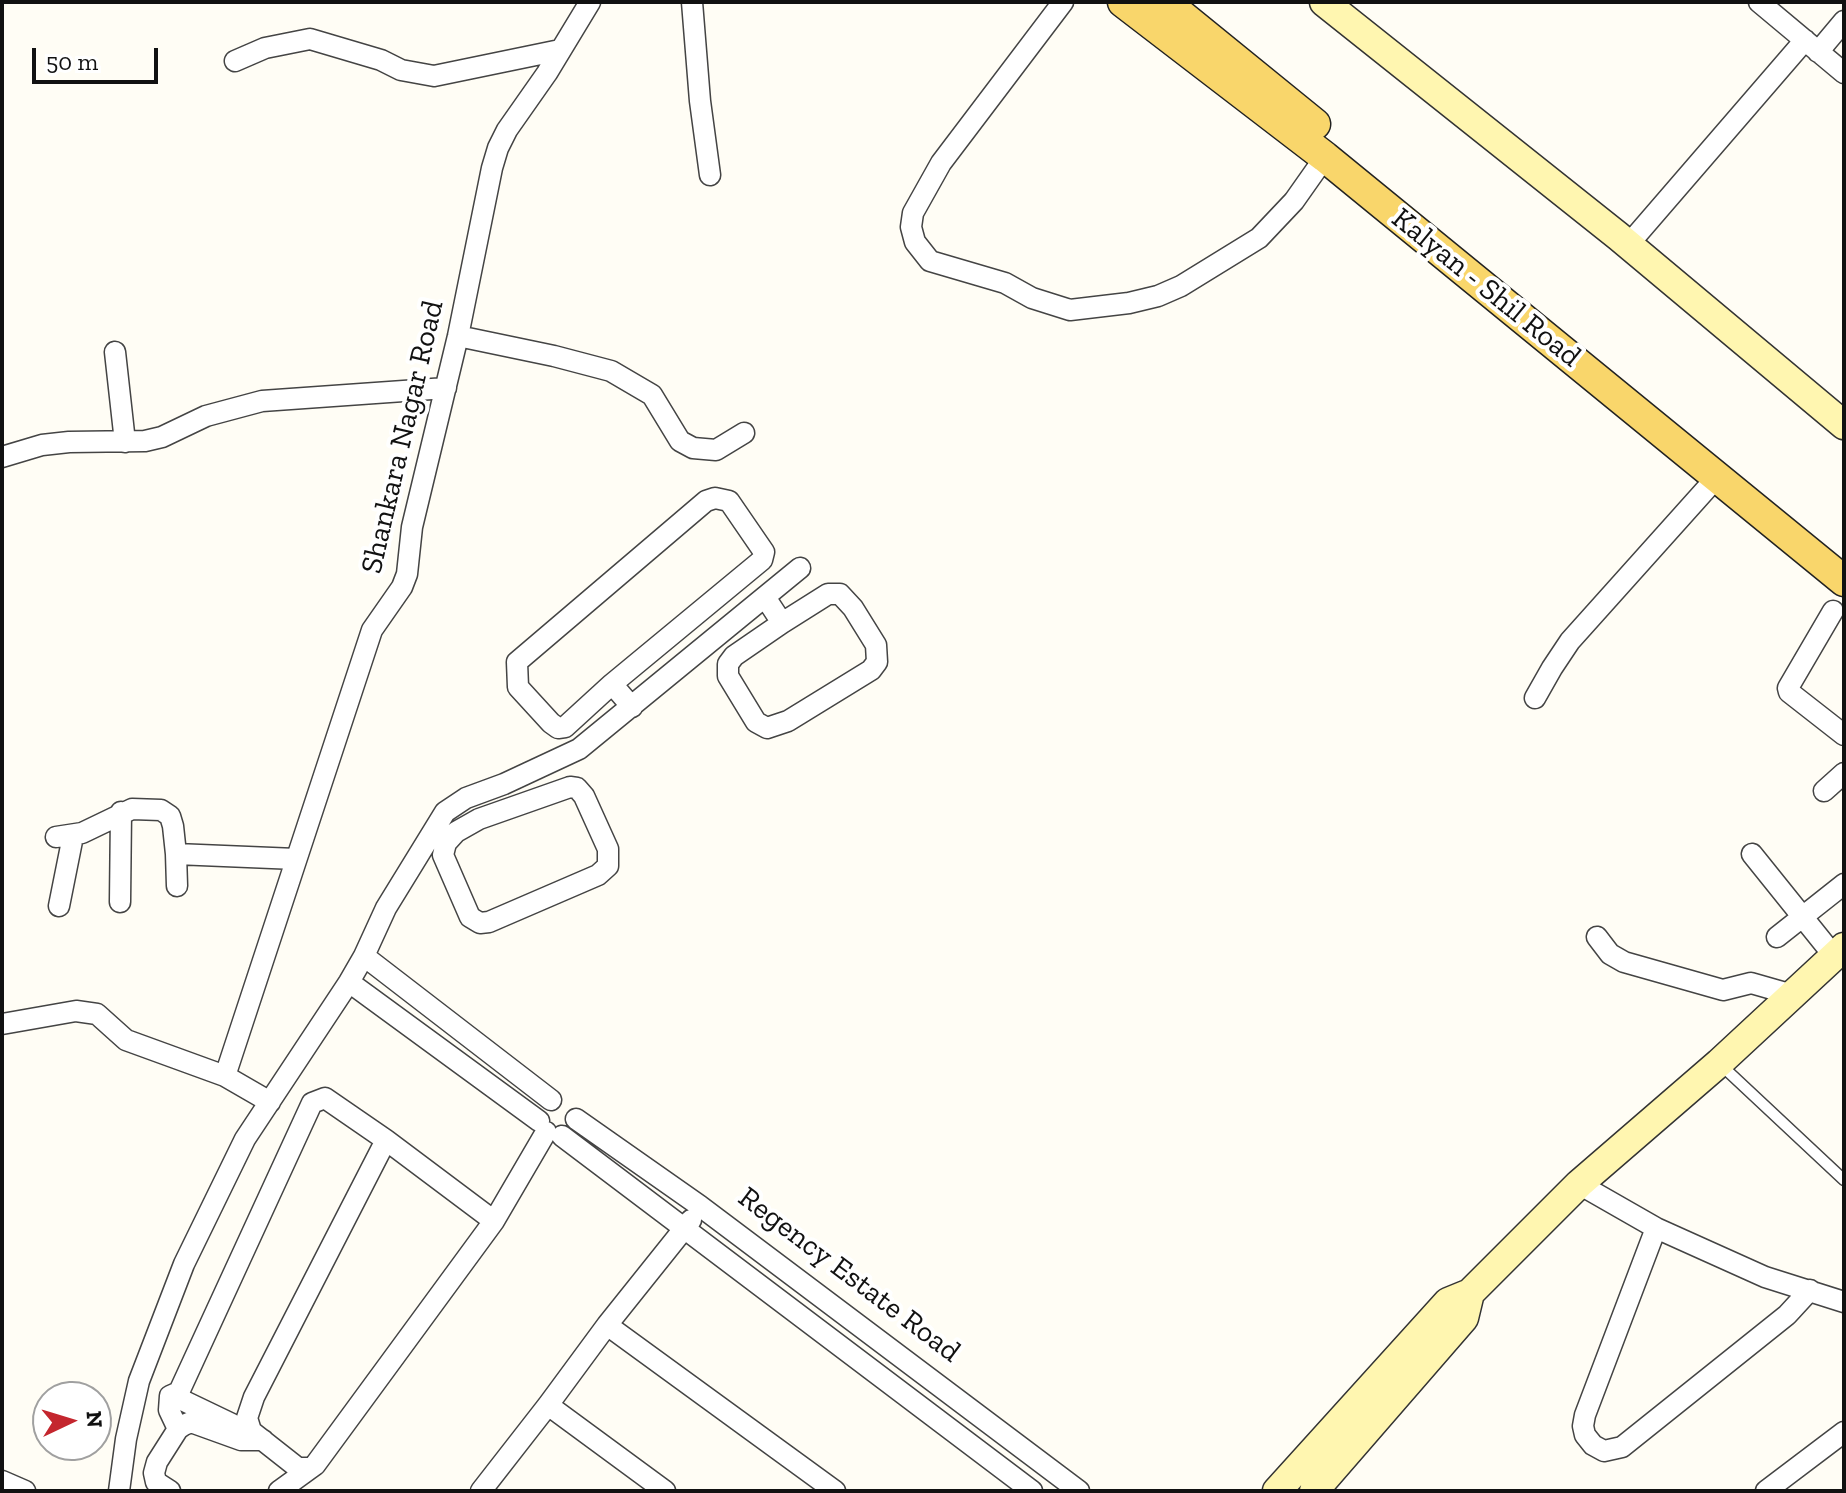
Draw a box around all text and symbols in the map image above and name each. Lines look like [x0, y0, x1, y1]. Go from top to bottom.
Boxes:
scale bar [36, 32, 162, 82]
text: 50 m [46, 47, 98, 76]
street label: Kalyan - Shil Road [1384, 201, 1588, 375]
street label: Shankara Nagar Road [354, 297, 452, 577]
street label: Regency Estate Road [731, 1180, 967, 1370]
north arrow [32, 1381, 112, 1461]
text: N [80, 1410, 108, 1429]

